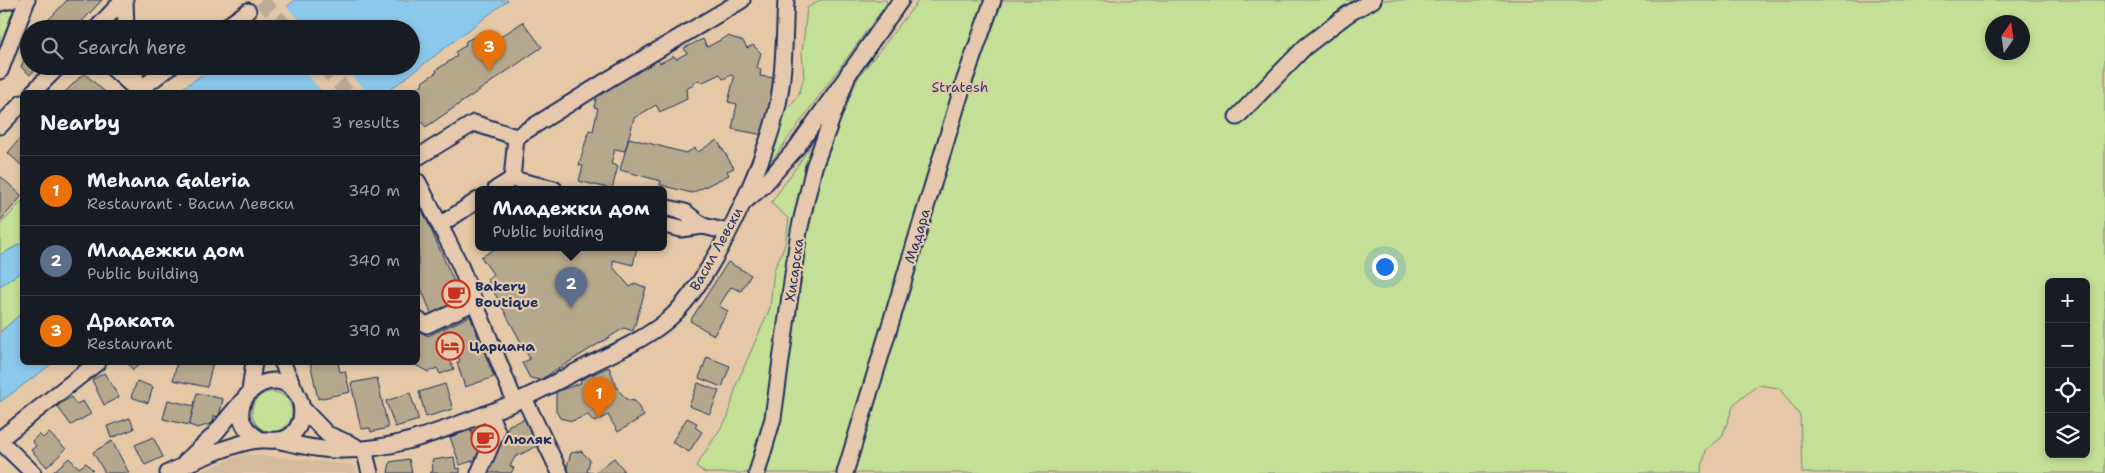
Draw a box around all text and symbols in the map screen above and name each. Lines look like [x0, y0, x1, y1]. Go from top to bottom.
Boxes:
north arrow [1985, 15, 2030, 60]
search box [20, 20, 420, 75]
pin: 3 [473, 30, 505, 71]
icon: search [38, 34, 66, 62]
text: Search here [78, 35, 187, 60]
park label: Stratesh [932, 78, 988, 96]
text: Nearby [40, 109, 120, 137]
text: 3 results [331, 112, 400, 133]
text: Mehana Galeria [87, 168, 250, 193]
text: 1 [52, 180, 60, 201]
text: 340 m [348, 180, 400, 201]
popup [475, 186, 667, 251]
text: Restaurant · Васил Левски [87, 193, 294, 214]
text: Младежки дом [492, 196, 650, 221]
street label: Васил Левски [686, 204, 746, 294]
street label: Мадара [900, 206, 934, 266]
text: Public building [492, 221, 604, 242]
street label: Хисарска [781, 237, 807, 303]
text: Младежки дом [87, 238, 244, 263]
text: 2 [50, 250, 62, 271]
text: 340 m [348, 250, 400, 271]
your location [1372, 254, 1398, 280]
text: Public building [87, 263, 199, 284]
pin: 2 [555, 267, 587, 308]
place label: Bakery Boutique [475, 277, 538, 311]
map controls [2045, 278, 2090, 458]
button: + [2045, 278, 2090, 323]
cafe icon: Bakery Boutique [441, 279, 471, 309]
text: Драката [87, 308, 175, 333]
text: 3 [50, 320, 62, 341]
text: 390 m [348, 320, 400, 341]
button: − [2045, 323, 2090, 368]
hotel icon: Цариана [435, 331, 465, 361]
text: Restaurant [87, 333, 173, 354]
place label: Цариана [469, 337, 535, 355]
button: locate [2045, 368, 2090, 413]
pin: 1 [583, 377, 615, 418]
button: layers [2045, 413, 2090, 458]
cafe icon: Люляк [470, 424, 500, 454]
place label: Люляк [504, 430, 552, 448]

